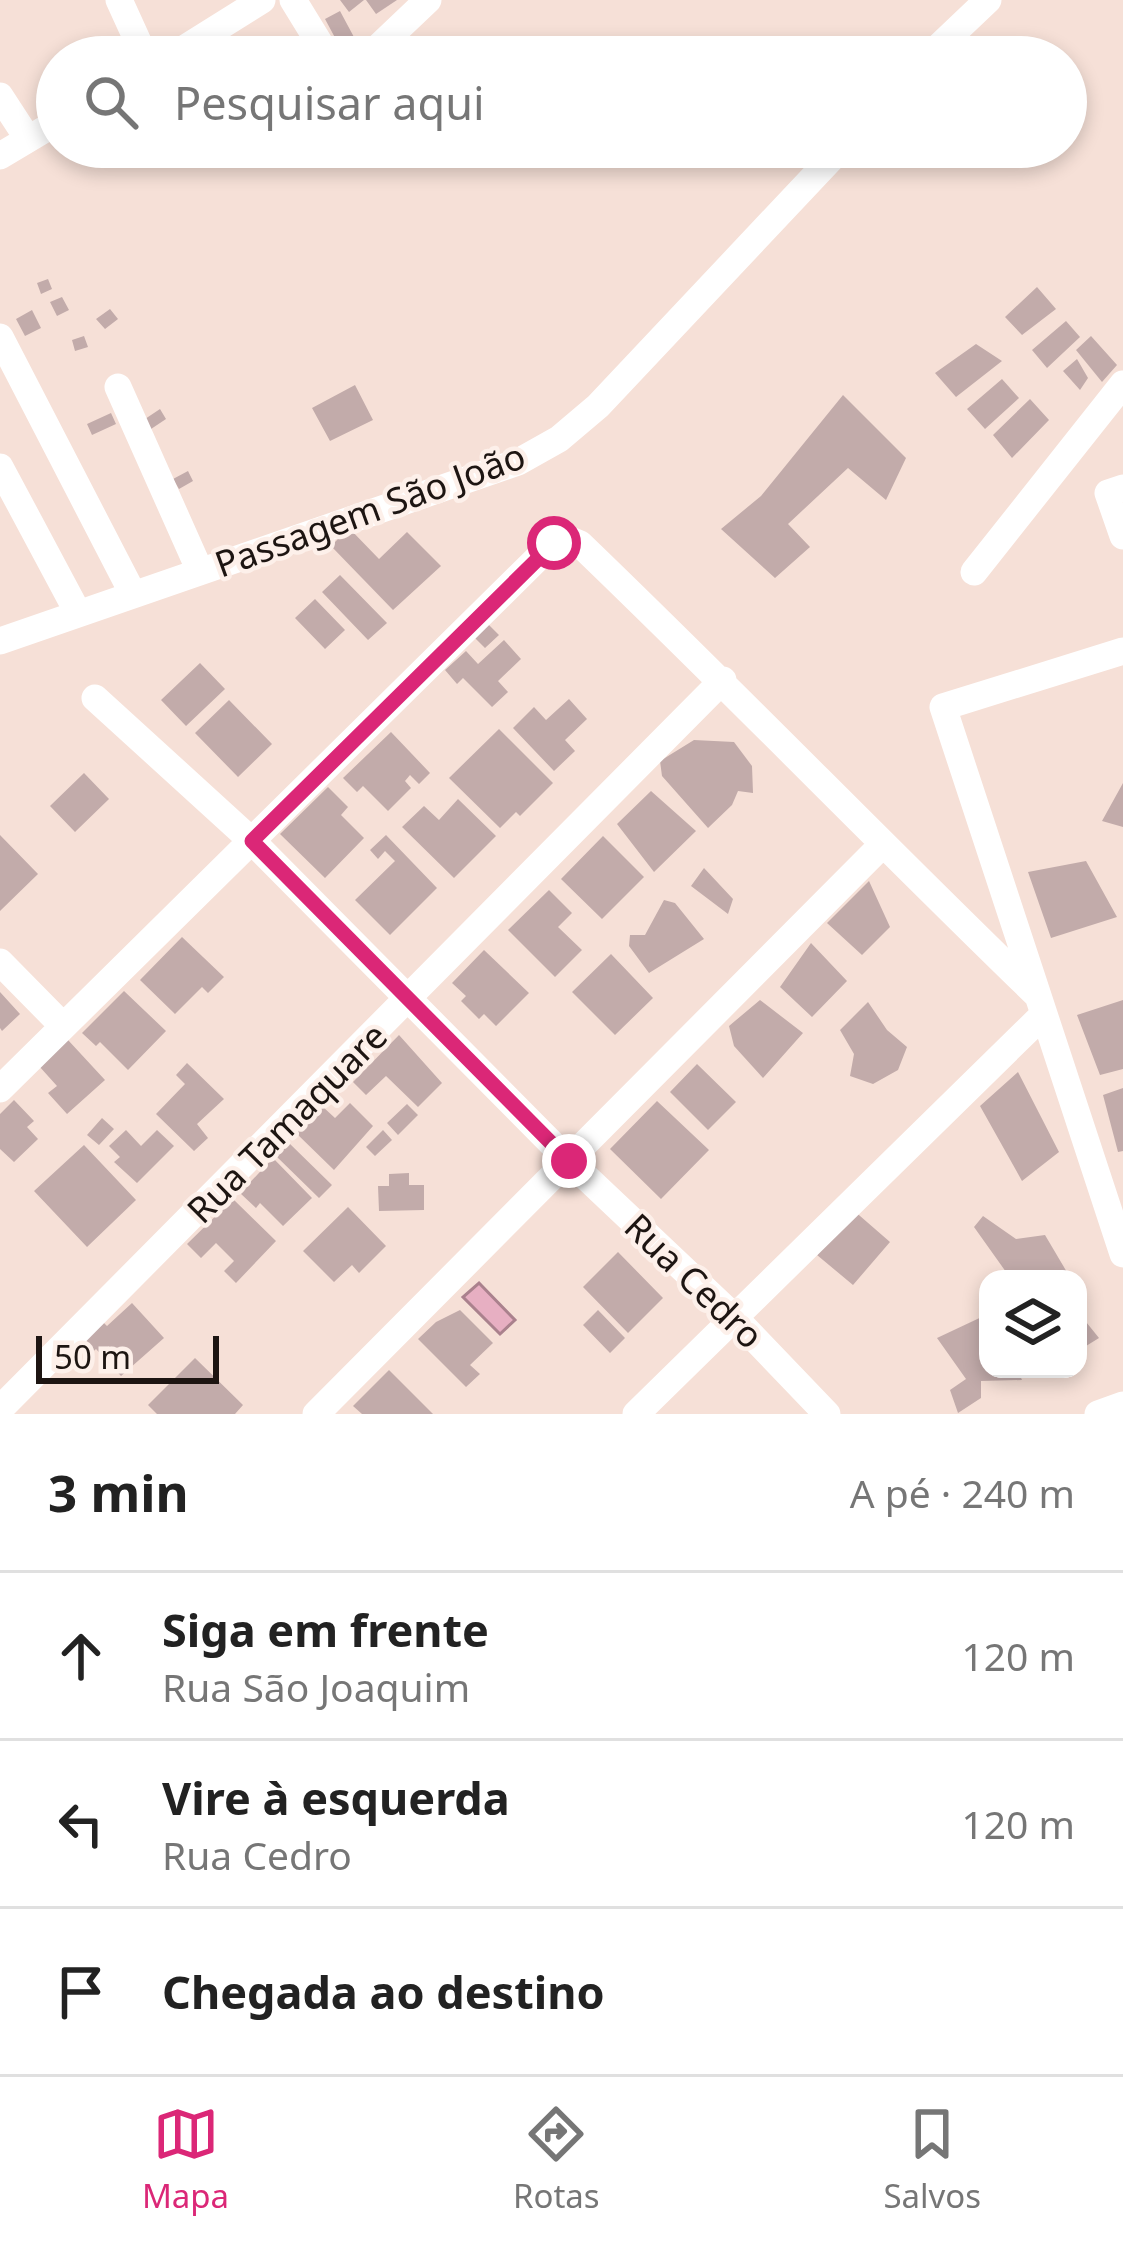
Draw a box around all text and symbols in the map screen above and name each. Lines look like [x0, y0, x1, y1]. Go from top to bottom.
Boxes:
search box [36, 36, 1087, 168]
icon: search [78, 69, 144, 135]
text: Pesquisar aqui [174, 72, 485, 133]
street label: Passagem São João [208, 431, 532, 588]
route start [527, 516, 581, 570]
street label: Rua Tamaquare [176, 1012, 397, 1233]
route end [542, 1134, 596, 1188]
street label: Rua Cedro [614, 1202, 774, 1359]
map controls [979, 1270, 1087, 1378]
button: layers [979, 1270, 1087, 1378]
scale bar [36, 1330, 219, 1383]
text: 50 m [54, 1334, 131, 1379]
text: 3 min [48, 1457, 189, 1527]
text: A pé · 240 m [850, 1466, 1075, 1519]
text: Siga em frente [162, 1599, 489, 1660]
icon: ahead [48, 1623, 114, 1689]
text: 120 m [961, 1629, 1075, 1682]
text: Rua São Joaquim [162, 1660, 470, 1713]
text: Vire à esquerda [162, 1767, 510, 1828]
icon: left [48, 1791, 114, 1857]
text: 120 m [961, 1797, 1075, 1850]
text: Rua Cedro [162, 1828, 352, 1881]
icon: arrive [48, 1959, 114, 2025]
text: Chegada ao destino [162, 1961, 605, 2022]
tab: Mapa [142, 2101, 229, 2218]
tab: Rotas [513, 2101, 600, 2218]
tab: Salvos [883, 2101, 981, 2218]

